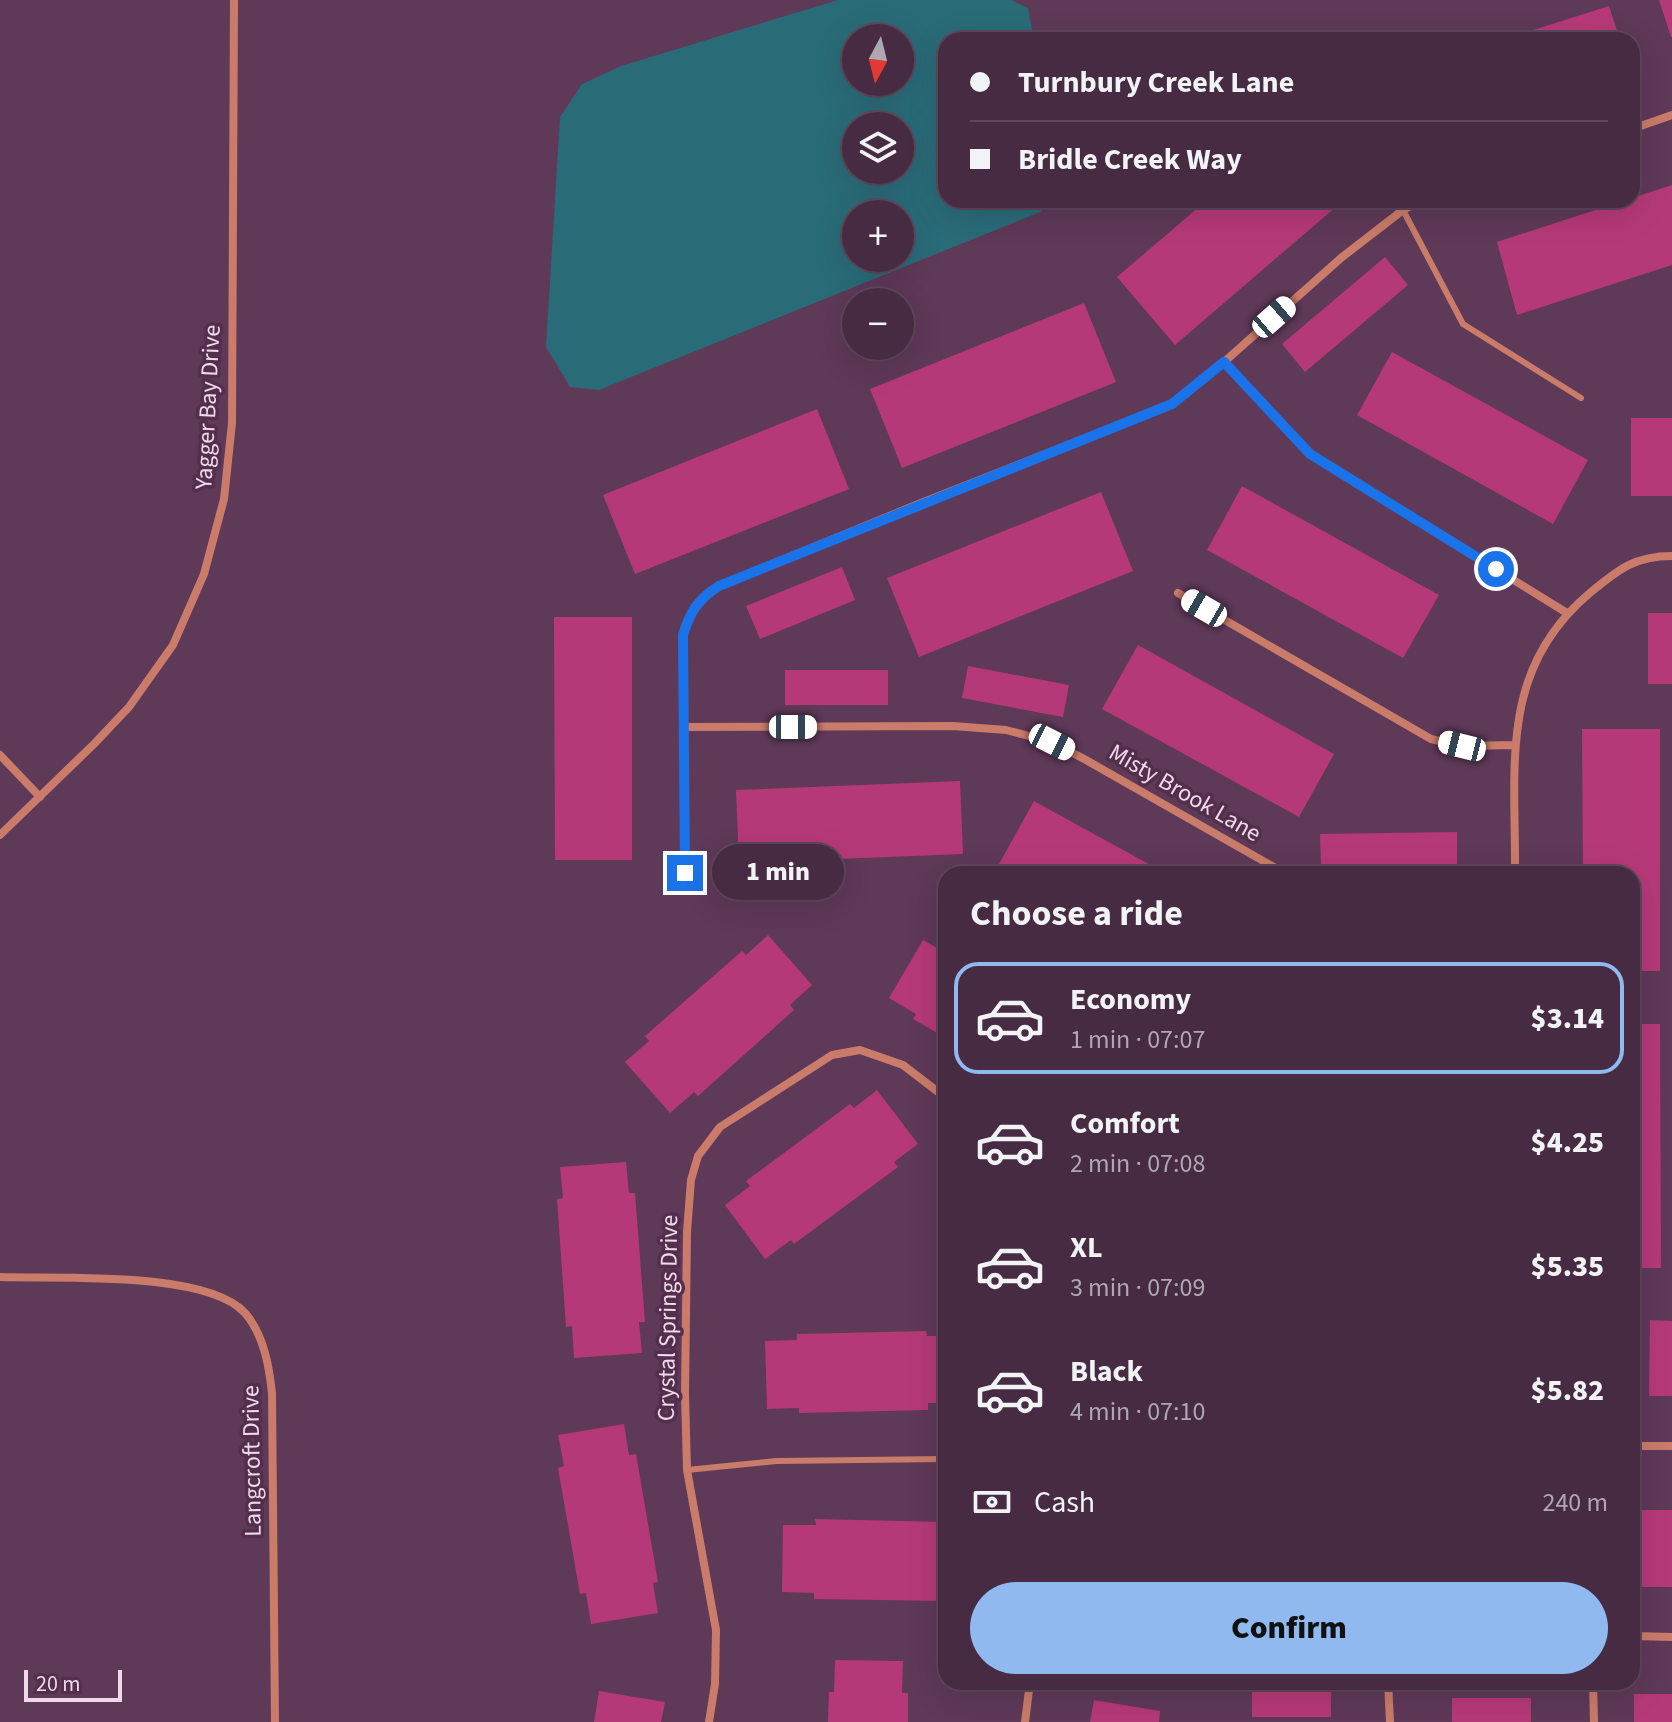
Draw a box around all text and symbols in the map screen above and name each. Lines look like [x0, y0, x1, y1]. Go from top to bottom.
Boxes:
north arrow [842, 24, 914, 96]
map controls [842, 24, 914, 360]
text: Turnbury Creek Lane [1018, 61, 1294, 104]
button: layers [842, 112, 914, 184]
text: Bridle Creek Way [1018, 138, 1242, 181]
button: + [842, 200, 914, 272]
button: − [842, 288, 914, 360]
car [1248, 292, 1300, 342]
street label: Yagger Bay Drive [186, 324, 230, 491]
route start [1478, 551, 1514, 587]
car [1177, 586, 1231, 630]
car [769, 715, 817, 739]
car [1025, 720, 1079, 764]
car [1436, 729, 1488, 763]
street label: Misty Brook Lane [1102, 735, 1268, 851]
callout: 1 min [713, 845, 845, 901]
text: 1 min [746, 853, 810, 890]
route end [667, 855, 703, 891]
text: Choose a ride [970, 888, 1183, 939]
text: Economy [1070, 978, 1191, 1021]
icon: car [974, 982, 1046, 1054]
text: $3.14 [1531, 997, 1604, 1040]
text: 1 min · 07:07 [1070, 1021, 1205, 1058]
text: Comfort [1070, 1102, 1180, 1145]
icon: car [974, 1106, 1046, 1178]
text: $4.25 [1531, 1121, 1604, 1164]
text: 2 min · 07:08 [1070, 1145, 1205, 1182]
street label: Crystal Springs Drive [649, 1214, 687, 1422]
text: XL [1070, 1226, 1103, 1269]
icon: car [974, 1230, 1046, 1302]
text: $5.35 [1531, 1245, 1604, 1288]
text: 3 min · 07:09 [1070, 1269, 1205, 1306]
text: Black [1070, 1350, 1143, 1393]
icon: car [974, 1354, 1046, 1426]
text: $5.82 [1531, 1369, 1604, 1412]
street label: Langcroft Drive [233, 1385, 271, 1537]
text: 4 min · 07:10 [1070, 1393, 1205, 1430]
icon: cash [970, 1480, 1014, 1524]
text: Cash [1034, 1481, 1095, 1524]
text: 240 m [1542, 1484, 1608, 1521]
button: Confirm [970, 1582, 1608, 1674]
scale bar [24, 1666, 122, 1702]
text: 20 m [36, 1668, 81, 1700]

